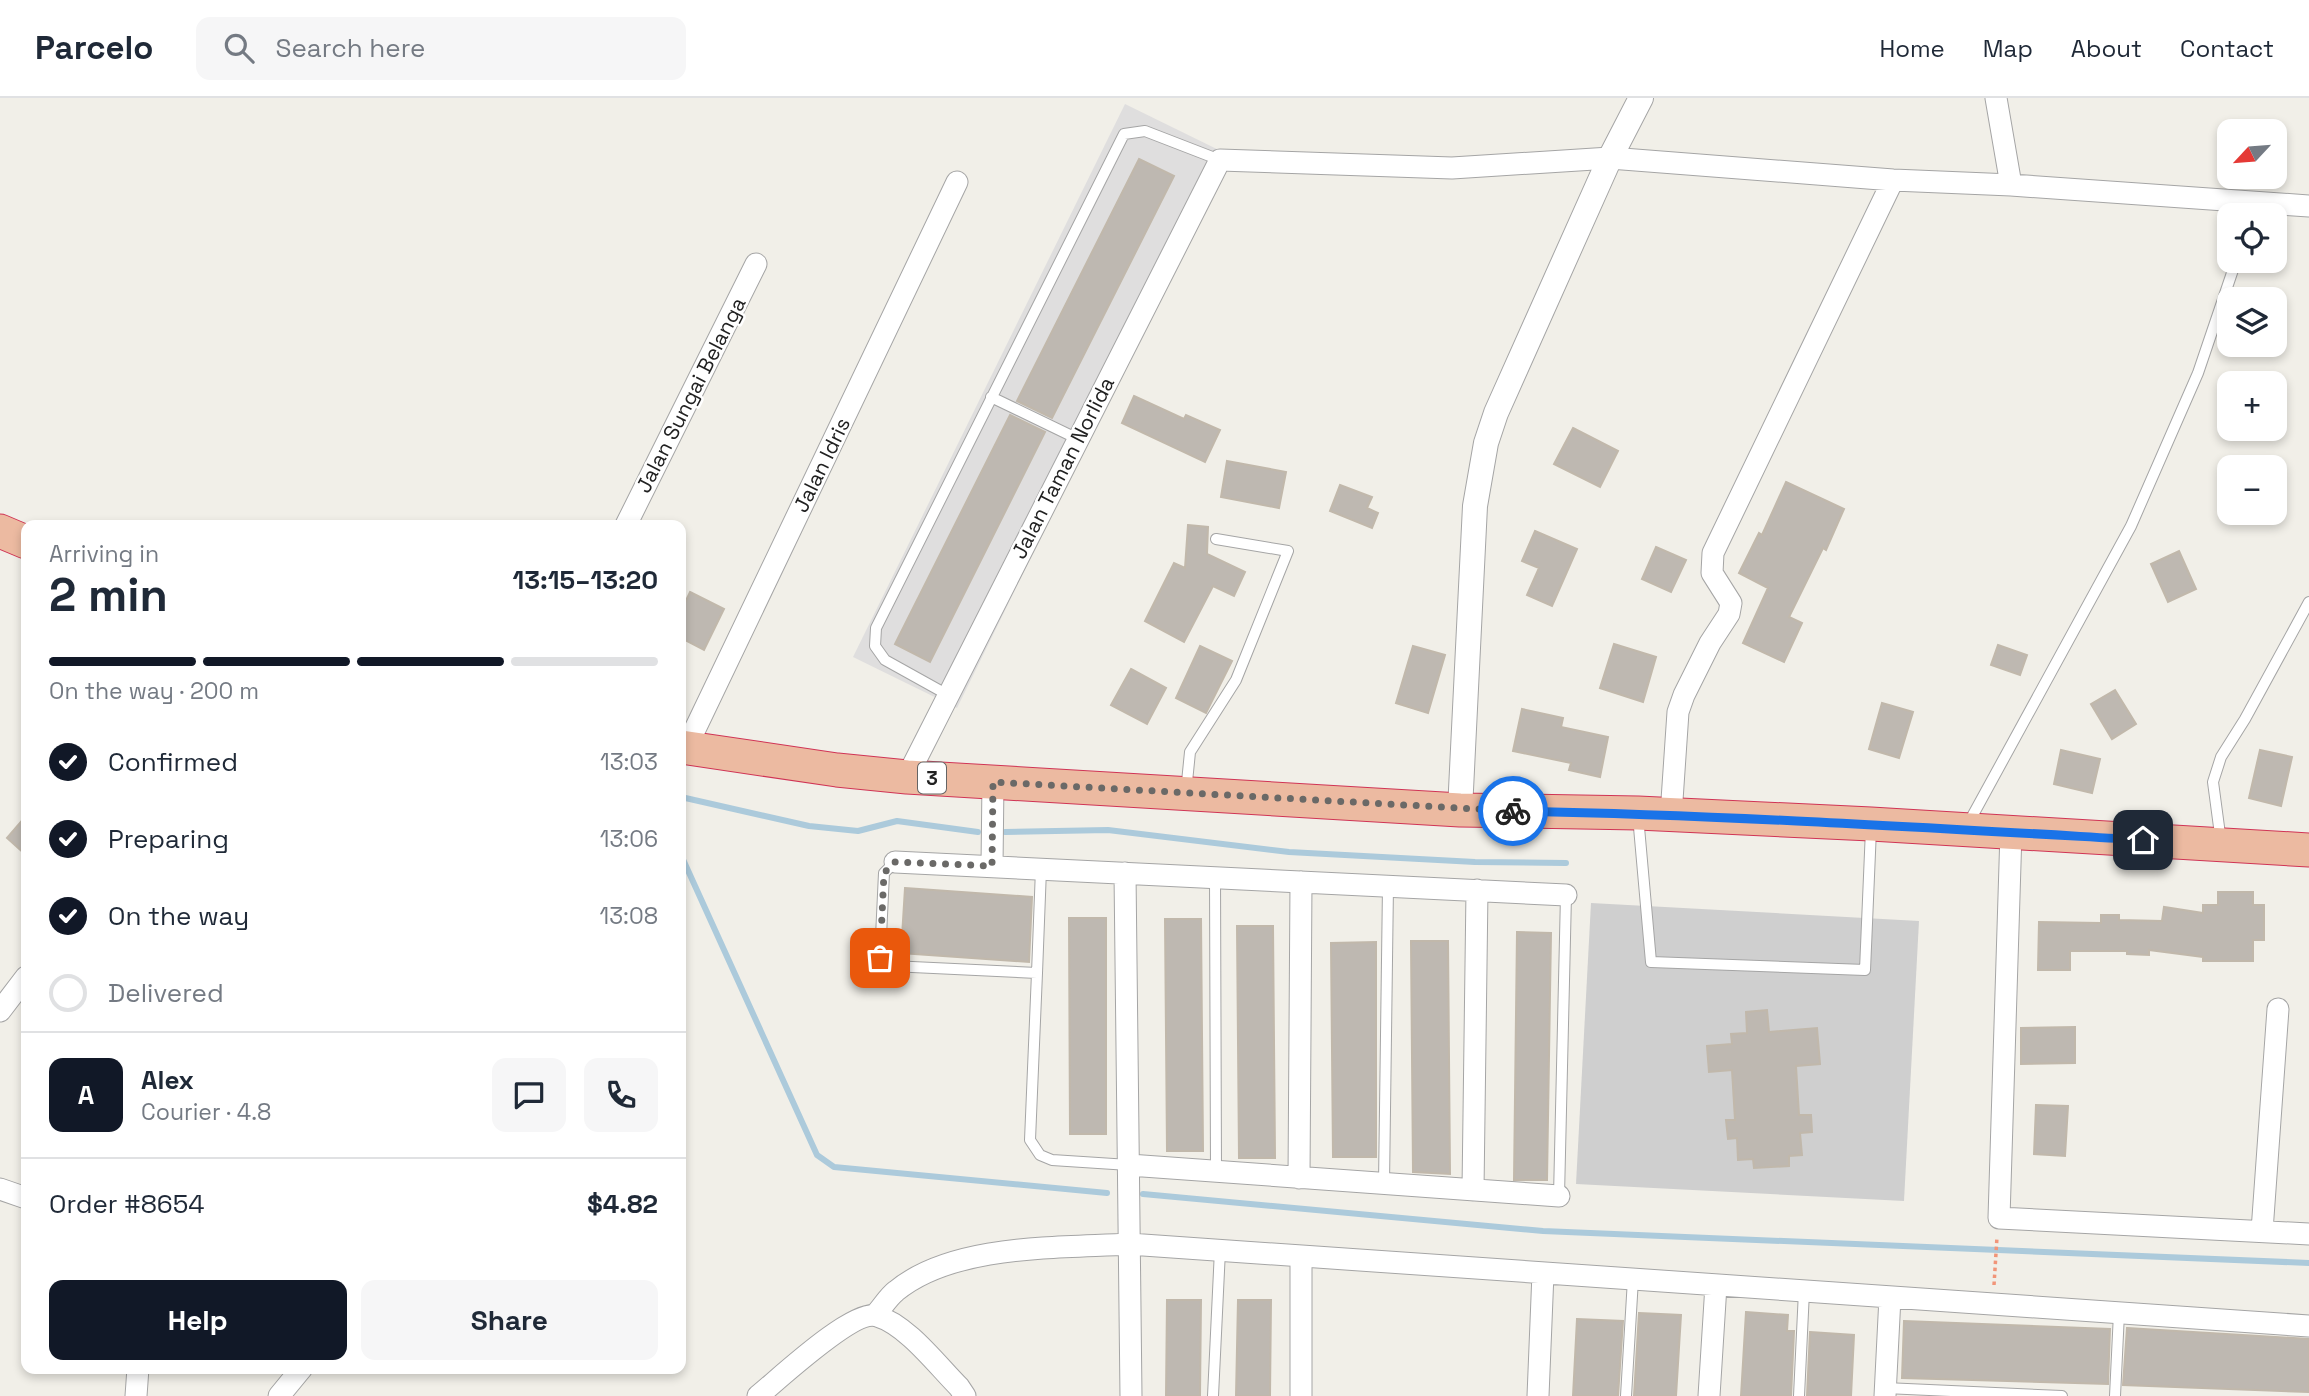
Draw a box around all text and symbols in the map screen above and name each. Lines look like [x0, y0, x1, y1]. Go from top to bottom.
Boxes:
search box [196, 17, 686, 80]
text: Parcelo [35, 27, 154, 69]
icon: search [220, 29, 258, 67]
text: Search here [276, 31, 425, 65]
text: Home [1879, 33, 1945, 64]
text: Map [1983, 33, 2033, 64]
text: About [2071, 33, 2142, 64]
text: Contact [2180, 33, 2274, 64]
north arrow [2217, 119, 2287, 189]
map controls [2217, 119, 2287, 525]
button: locate [2217, 203, 2287, 273]
button: layers [2217, 287, 2287, 357]
street label: Jalan Sungai Belanga [629, 292, 752, 497]
button: + [2217, 371, 2287, 441]
street label: Jalan Taman Norlida [1005, 372, 1120, 563]
street label: Jalan Idris [787, 413, 856, 517]
button: − [2217, 455, 2287, 525]
text: Arriving in [49, 539, 159, 569]
text: 13:15–13:20 [513, 563, 658, 597]
text: 2 min [49, 566, 168, 624]
text: On the way · 200 m [49, 676, 259, 706]
icon: check [49, 743, 87, 781]
text: Confirmed [108, 745, 238, 779]
text: 13:03 [600, 747, 658, 777]
road number: 3 [918, 762, 946, 793]
courier [1478, 776, 1548, 846]
icon: bike [1494, 792, 1532, 830]
pin [2113, 810, 2173, 870]
icon: check [49, 820, 87, 858]
icon: home [2124, 821, 2162, 859]
text: Preparing [108, 822, 229, 856]
text: 13:06 [600, 824, 658, 854]
icon: check [49, 897, 87, 935]
text: On the way [108, 899, 249, 933]
text: 13:08 [600, 901, 658, 931]
pin [850, 928, 910, 988]
icon: bag [861, 939, 899, 977]
text: Delivered [108, 976, 224, 1010]
button: chat [492, 1058, 566, 1132]
button: phone [584, 1058, 658, 1132]
text: Alex [141, 1063, 194, 1097]
text: A [78, 1078, 94, 1112]
text: Courier · 4.8 [141, 1097, 271, 1127]
text: Order #8654 [49, 1187, 205, 1221]
text: $4.82 [587, 1187, 658, 1221]
button: Help [49, 1280, 347, 1360]
button: Share [361, 1280, 658, 1360]

